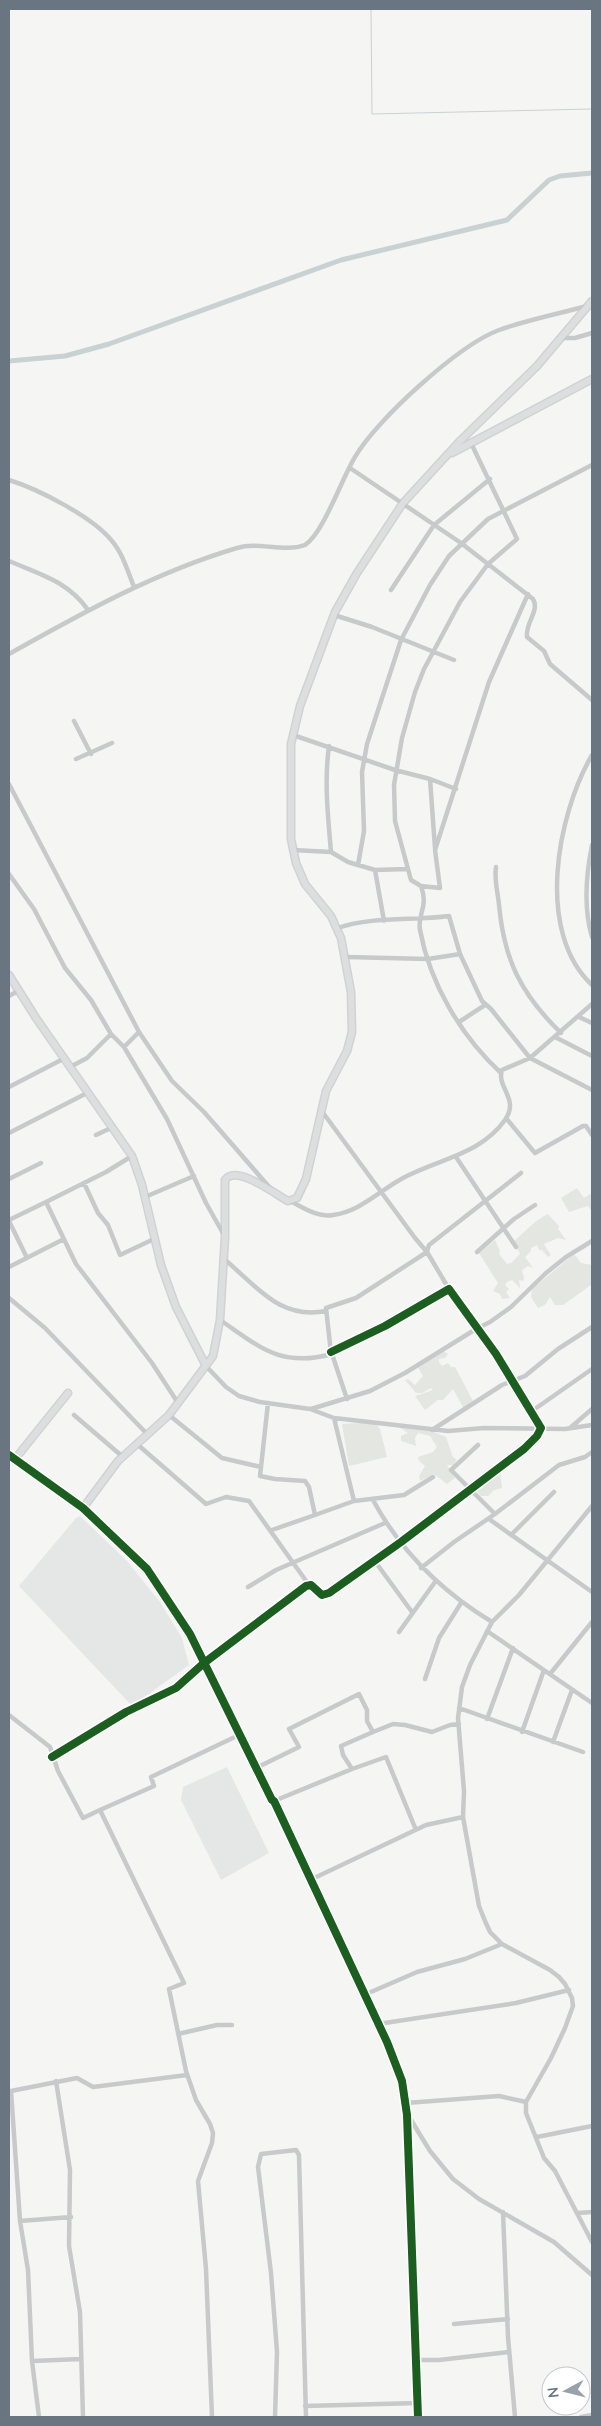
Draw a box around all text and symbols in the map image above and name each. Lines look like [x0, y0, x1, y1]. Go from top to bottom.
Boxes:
north arrow [541, 2366, 591, 2416]
text: N [544, 2386, 562, 2399]

